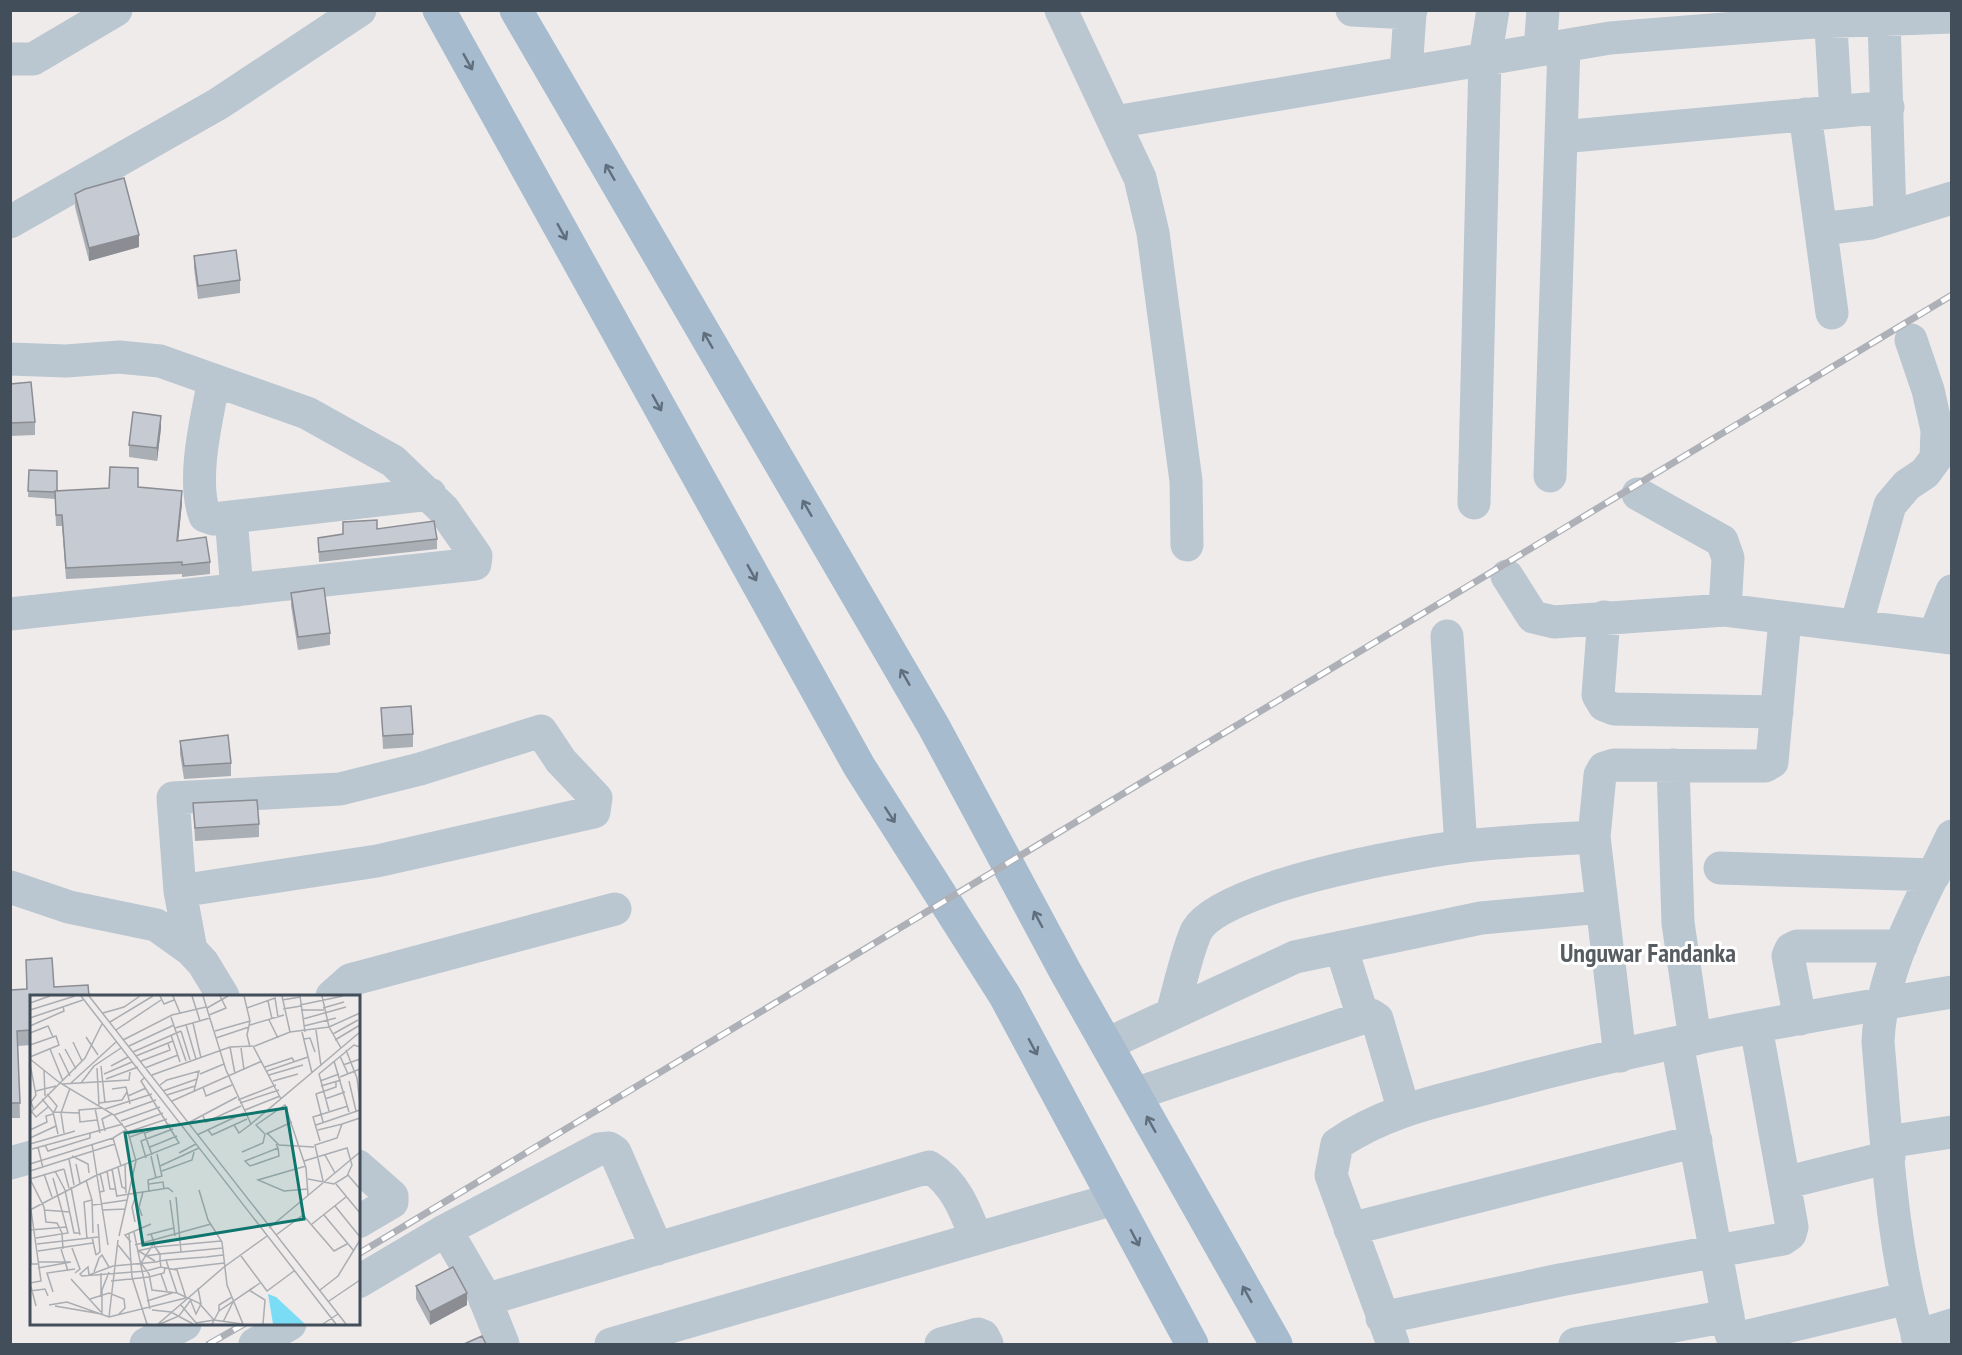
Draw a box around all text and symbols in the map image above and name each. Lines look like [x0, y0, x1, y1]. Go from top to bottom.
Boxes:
one-way arrow [463, 52, 474, 70]
one-way arrow [604, 164, 616, 181]
one-way arrow [556, 223, 568, 240]
one-way arrow [702, 332, 714, 349]
one-way arrow [652, 393, 663, 411]
one-way arrow [800, 500, 812, 517]
one-way arrow [746, 564, 758, 581]
one-way arrow [899, 669, 911, 686]
one-way arrow [884, 806, 896, 823]
one-way arrow [1032, 911, 1044, 928]
district label: Unguwar Fandanka [1560, 936, 1736, 969]
inset map [30, 995, 360, 1325]
one-way arrow [1028, 1038, 1039, 1056]
one-way arrow [1145, 1115, 1156, 1133]
one-way arrow [1129, 1229, 1141, 1246]
one-way arrow [1241, 1285, 1252, 1303]

